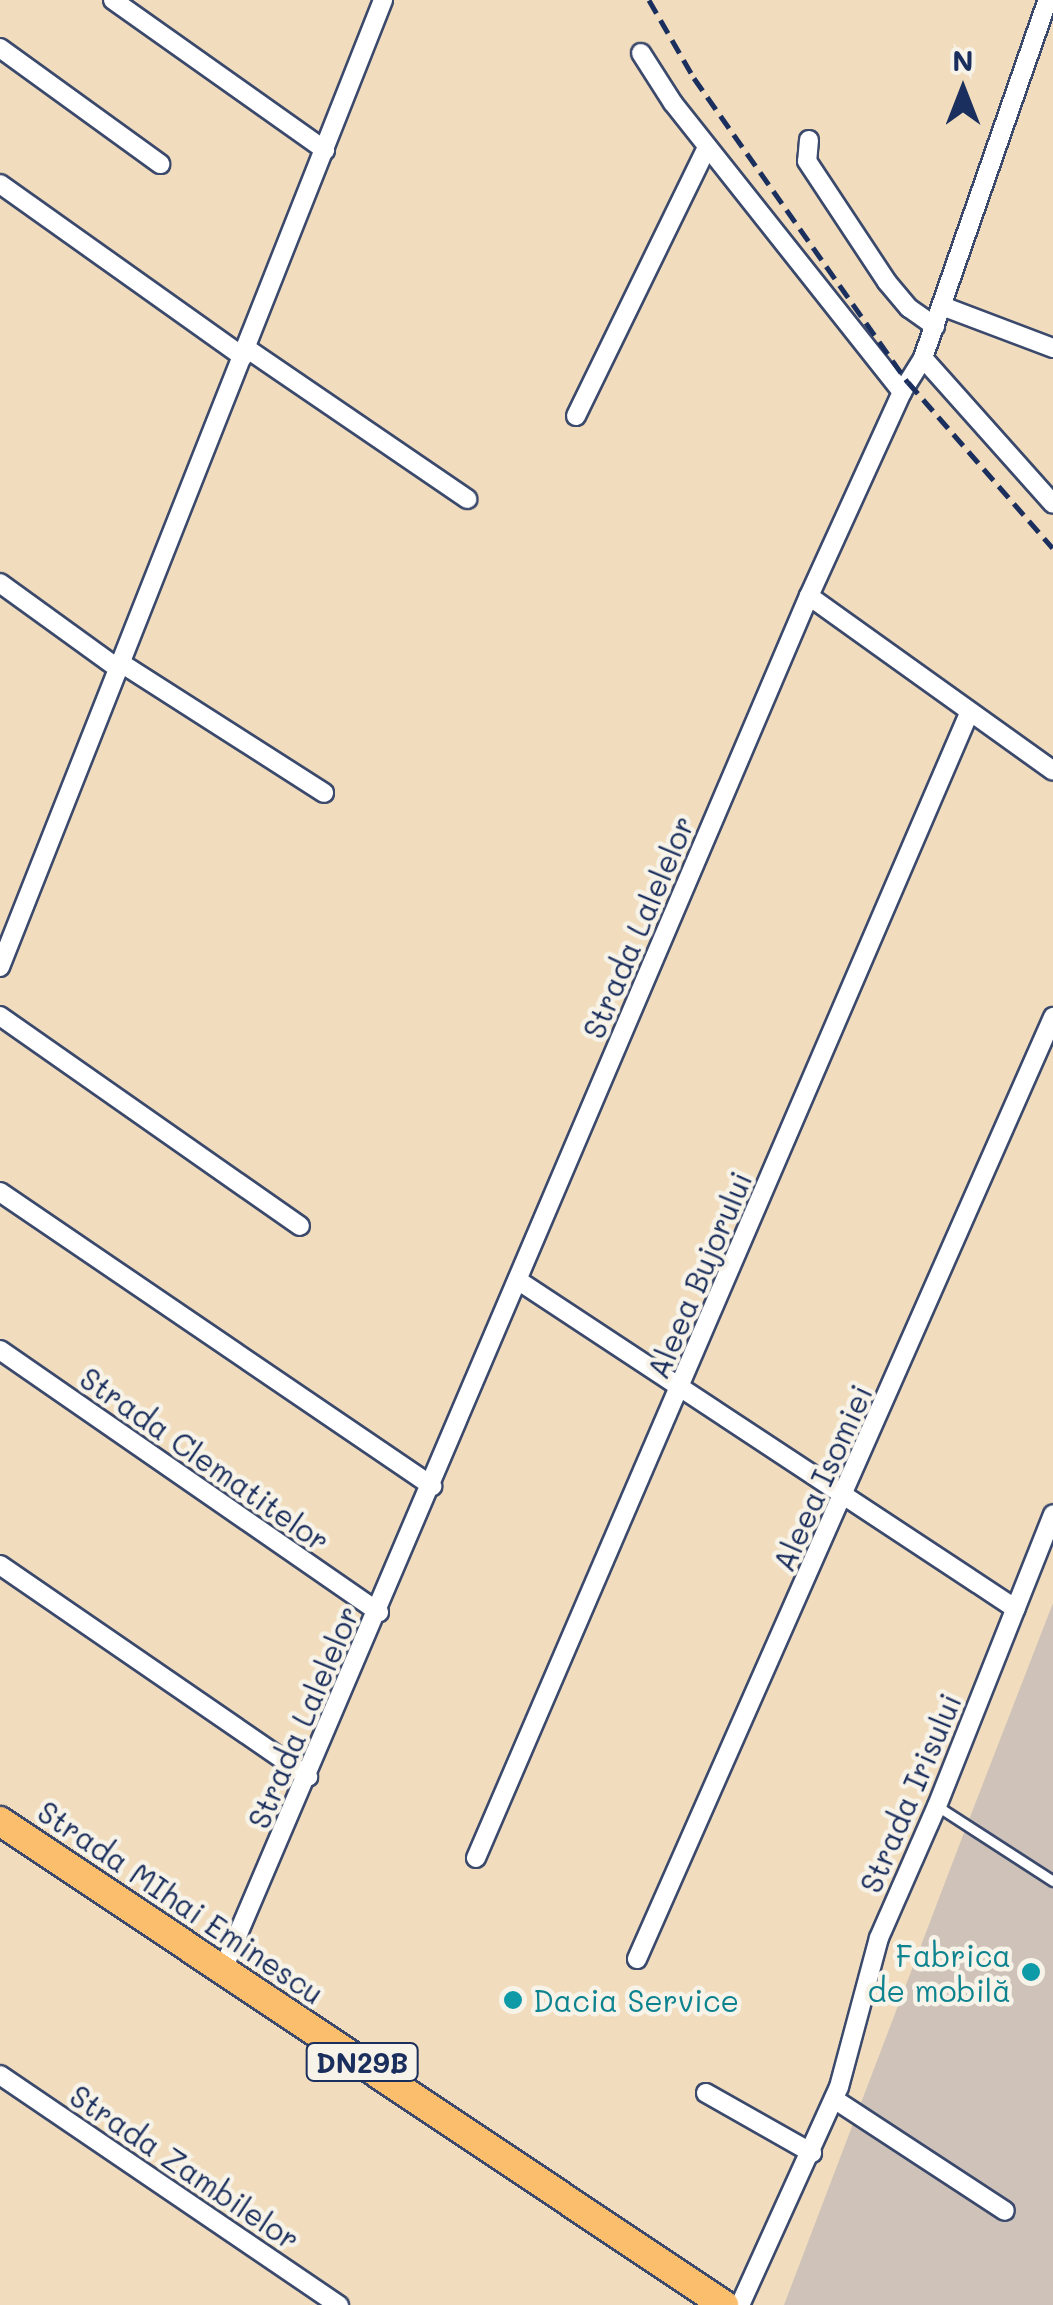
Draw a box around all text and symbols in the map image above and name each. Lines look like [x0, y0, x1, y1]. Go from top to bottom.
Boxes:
north arrow [913, 40, 1013, 140]
text: N [952, 42, 974, 78]
street label: Strada Lalelelor [575, 810, 701, 1044]
street label: Aleea Bujorului [639, 1166, 759, 1384]
street label: Strada Clematitelor [74, 1359, 336, 1559]
street label: Aleea Isomiei [765, 1379, 879, 1577]
street label: Strada Lalelelor [240, 1600, 366, 1834]
street label: Strada Irisului [852, 1688, 968, 1898]
street label: Strada MIhai Eminescu [31, 1793, 331, 2011]
place label: Fabrica de mobilă [868, 1937, 1011, 2008]
marker: Fabrica de mobilă [1020, 1961, 1042, 1983]
place label: Dacia Service [533, 1982, 739, 2018]
marker: Dacia Service [502, 1989, 524, 2011]
road number: DN29B [304, 2039, 420, 2085]
street label: Strada Zambilelor [64, 2077, 306, 2257]

